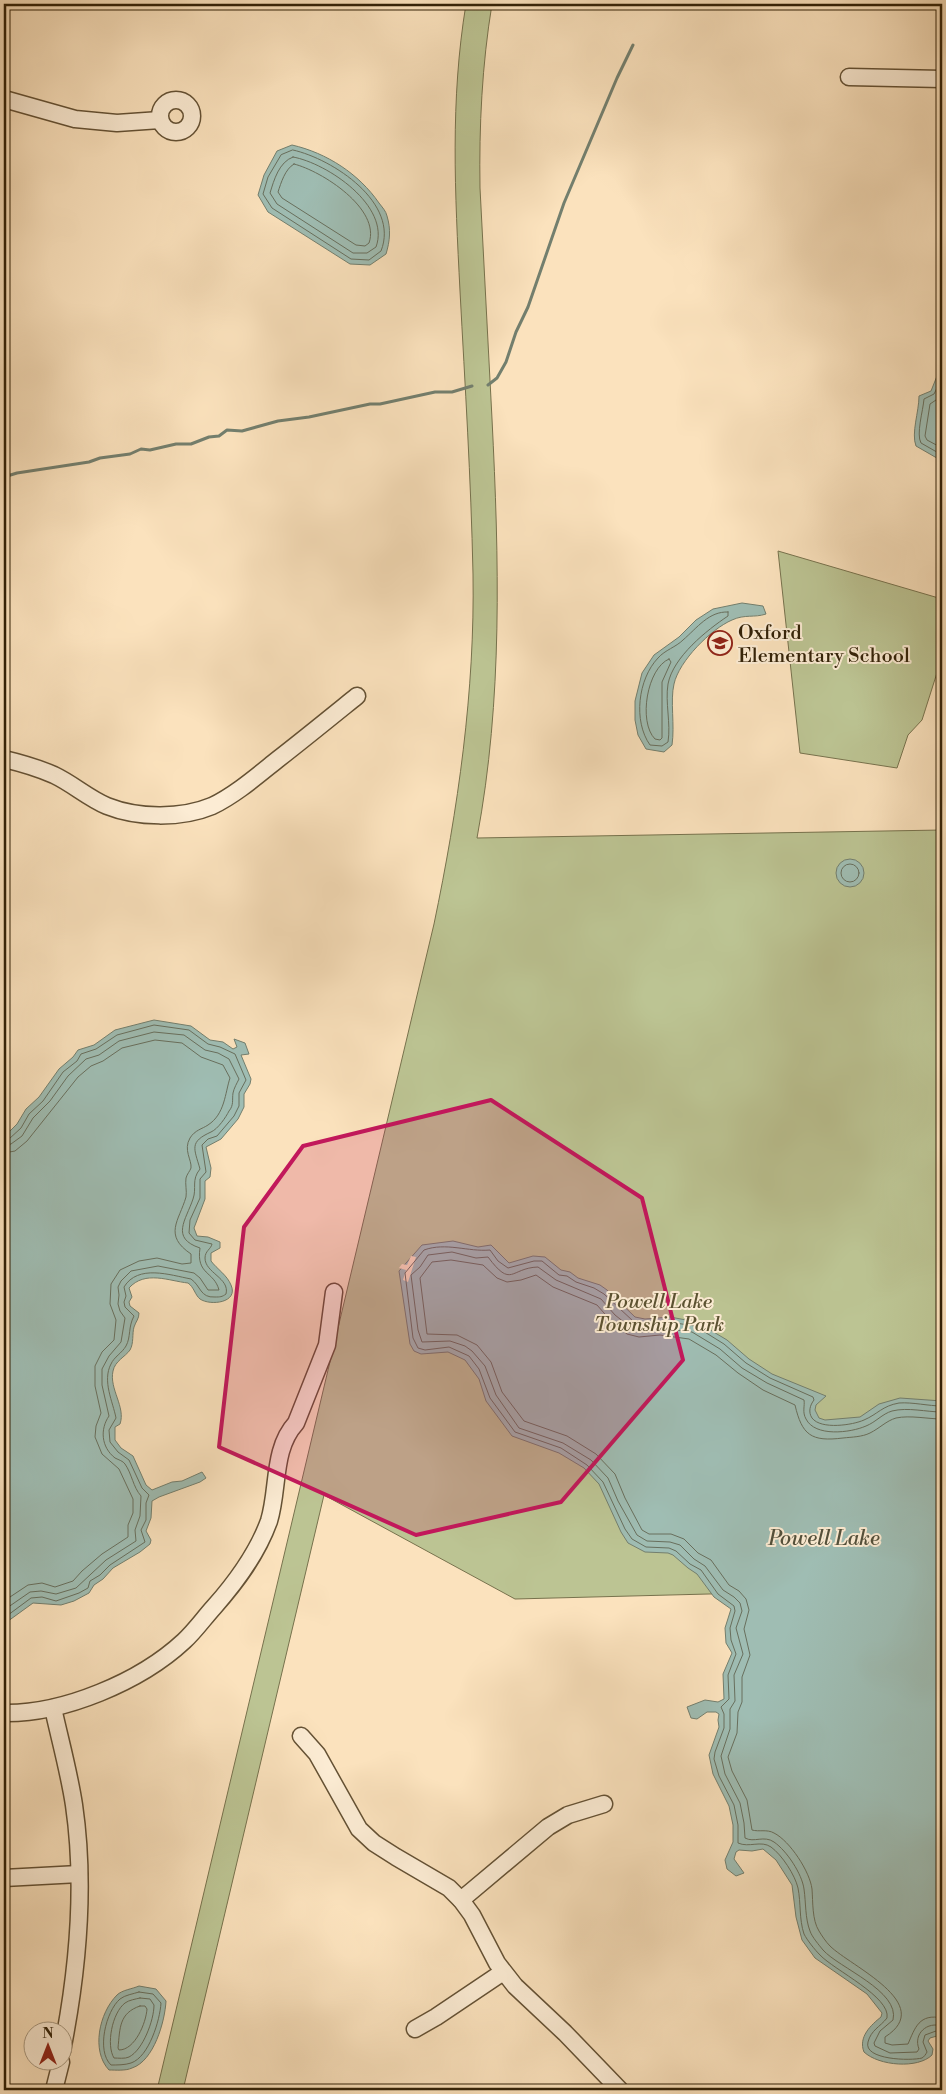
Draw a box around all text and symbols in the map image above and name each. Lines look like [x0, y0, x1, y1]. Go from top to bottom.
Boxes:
place label: Oxford Elementary School [738, 621, 910, 669]
school or university icon: Oxford Elementary School [707, 630, 733, 656]
park label: Powell Lake Township Park [594, 1290, 724, 1338]
water label: Powell Lake [767, 1526, 880, 1552]
north arrow [22, 2022, 72, 2072]
text: N [42, 2025, 54, 2043]

